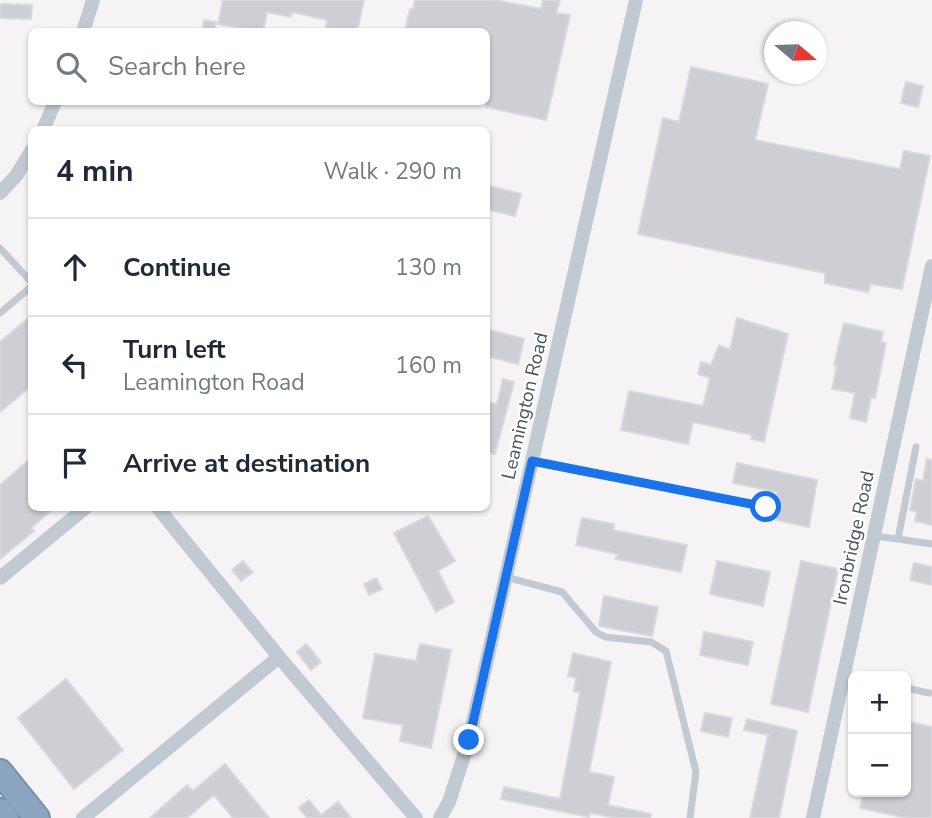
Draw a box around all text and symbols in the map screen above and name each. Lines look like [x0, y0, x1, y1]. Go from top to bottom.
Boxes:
north arrow [764, 21, 827, 84]
search box [28, 28, 490, 105]
icon: search [52, 48, 90, 86]
text: Search here [108, 49, 246, 84]
text: 4 min [56, 151, 134, 192]
text: Walk · 290 m [323, 156, 462, 187]
icon: ahead [56, 248, 94, 286]
text: Continue [123, 250, 231, 285]
text: 130 m [395, 252, 462, 283]
street label: Leamington Road [495, 330, 555, 482]
text: Turn left [123, 332, 226, 367]
icon: left [56, 346, 94, 384]
text: 160 m [395, 350, 462, 381]
text: Leamington Road [123, 367, 305, 398]
icon: arrive [56, 444, 94, 482]
text: Arrive at destination [123, 446, 370, 481]
street label: Ironbridge Road [827, 468, 881, 608]
route start [750, 491, 781, 522]
map controls [848, 671, 911, 797]
button: + [848, 671, 911, 734]
route end [453, 724, 484, 755]
button: − [848, 734, 911, 797]

